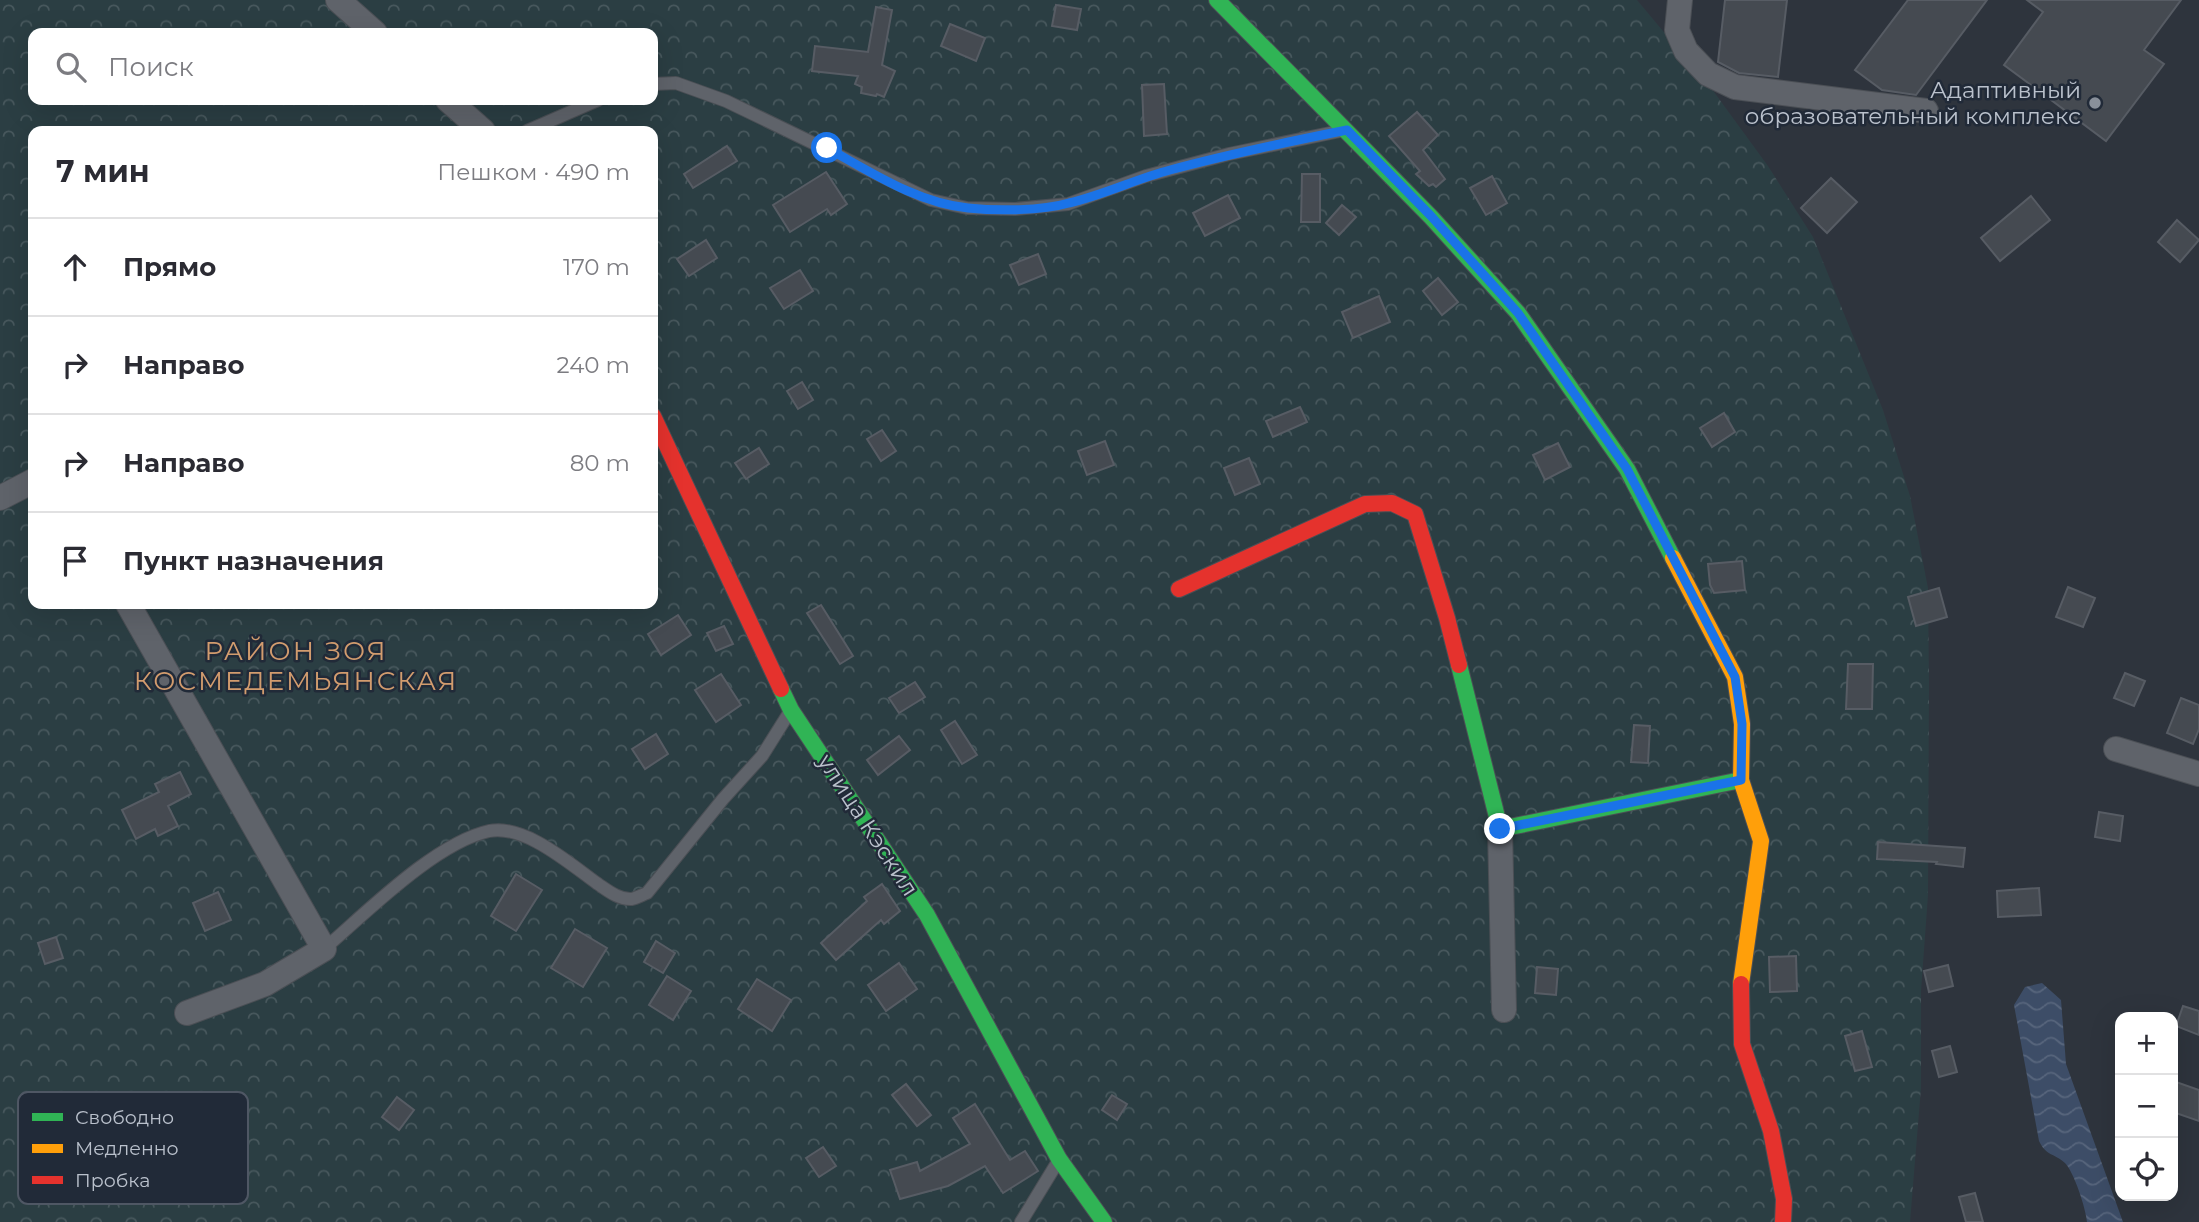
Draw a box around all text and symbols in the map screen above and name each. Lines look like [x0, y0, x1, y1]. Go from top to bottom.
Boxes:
search box [28, 28, 658, 105]
icon: search [52, 48, 90, 86]
text: Поиск [108, 51, 194, 83]
place label: Адаптивный образовательный комплекс [1745, 76, 2081, 130]
marker: Адаптивный образовательный комплекс [2087, 95, 2103, 111]
route start [811, 132, 842, 163]
text: 7 мин [56, 153, 150, 190]
text: Пешком · 490 m [437, 158, 630, 186]
icon: ahead [56, 248, 94, 286]
text: Прямо [123, 251, 216, 283]
text: 170 m [563, 253, 630, 281]
icon: right [56, 346, 94, 384]
text: Направо [123, 349, 244, 381]
text: 240 m [557, 351, 630, 379]
icon: right [56, 444, 94, 482]
text: Направо [123, 447, 244, 479]
text: 80 m [570, 449, 630, 477]
icon: arrive [56, 542, 94, 580]
text: Пункт назначения [123, 545, 384, 577]
district label: РАЙОН ЗОЯ КОСМЕДЕМЬЯНСКАЯ [134, 635, 458, 697]
street label: улица Кэскил [811, 748, 924, 901]
route end [1484, 813, 1515, 844]
map controls [2115, 1012, 2178, 1201]
button: + [2115, 1012, 2178, 1075]
button: − [2115, 1075, 2178, 1138]
legend [18, 1092, 248, 1204]
text: Свободно [75, 1106, 174, 1129]
text: Медленно [75, 1137, 179, 1160]
button: locate [2115, 1138, 2178, 1201]
text: Пробка [75, 1169, 150, 1192]

